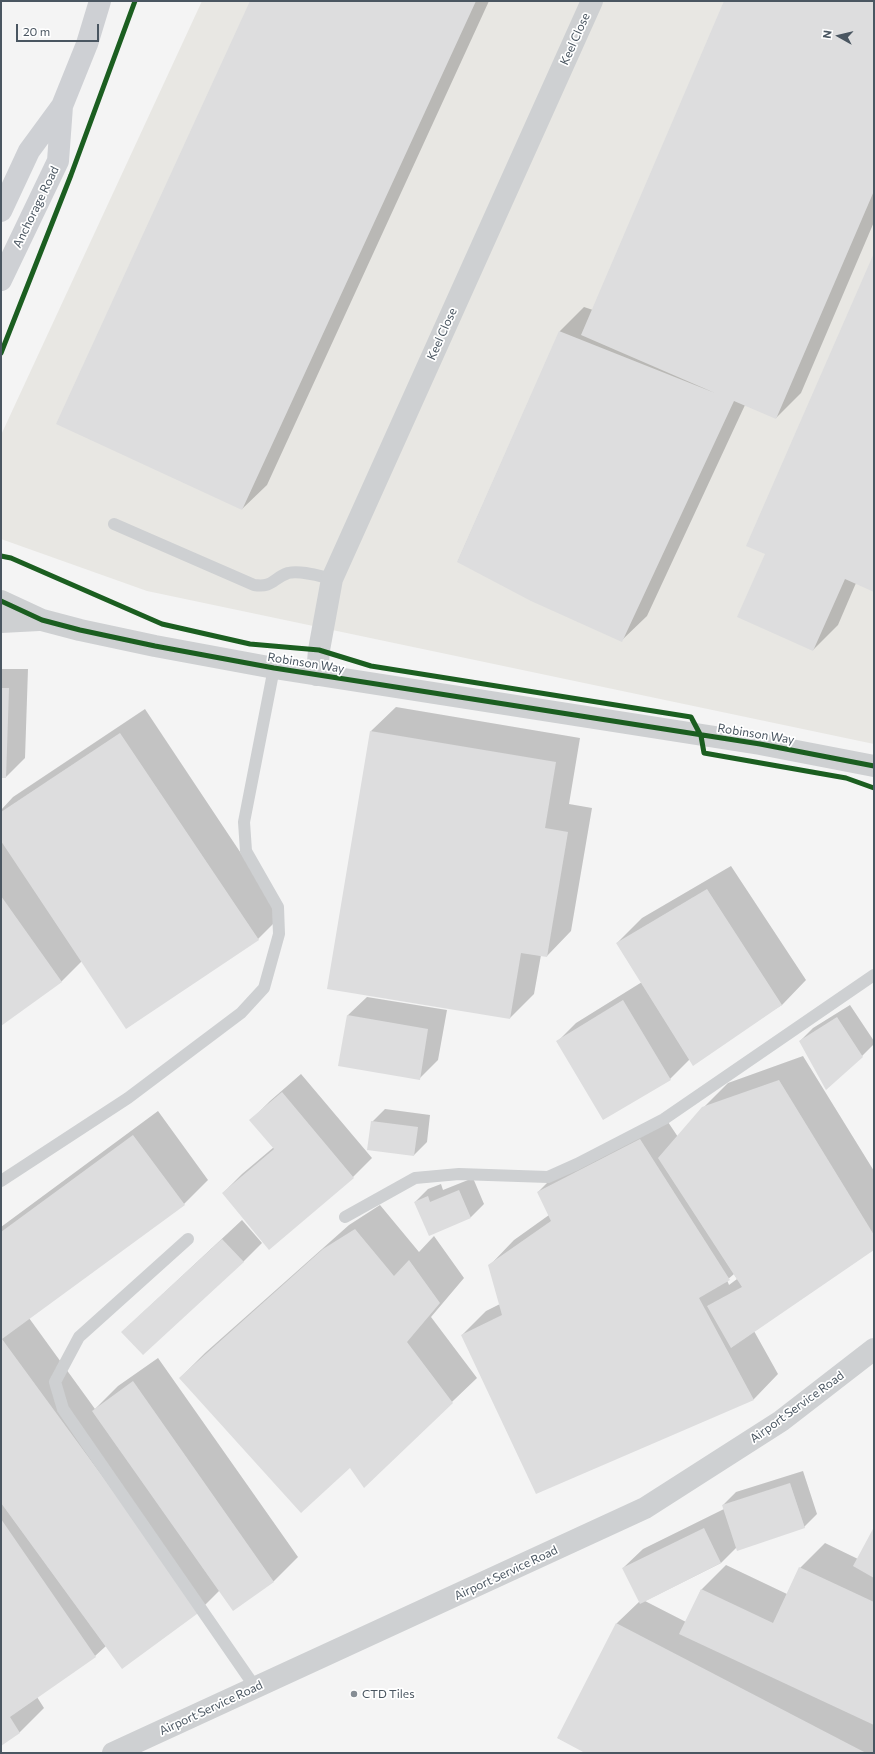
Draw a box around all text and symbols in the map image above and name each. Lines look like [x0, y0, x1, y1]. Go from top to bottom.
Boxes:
street label: Keel Close [557, 11, 593, 67]
scale bar [18, 16, 101, 42]
north arrow [819, 16, 859, 56]
text: 20 m [23, 24, 50, 38]
text: N [820, 29, 834, 39]
street label: Anchorage Road [10, 164, 62, 250]
street label: Keel Close [424, 306, 460, 362]
street label: Robinson Way [267, 650, 345, 676]
street label: Robinson Way [717, 721, 795, 747]
street label: Airport Service Road [747, 1368, 847, 1446]
street label: Airport Service Road [452, 1543, 560, 1603]
street label: Airport Service Road [157, 1678, 265, 1738]
place label: CTD Tiles [362, 1687, 415, 1701]
marker: CTD Tiles [349, 1689, 359, 1699]

